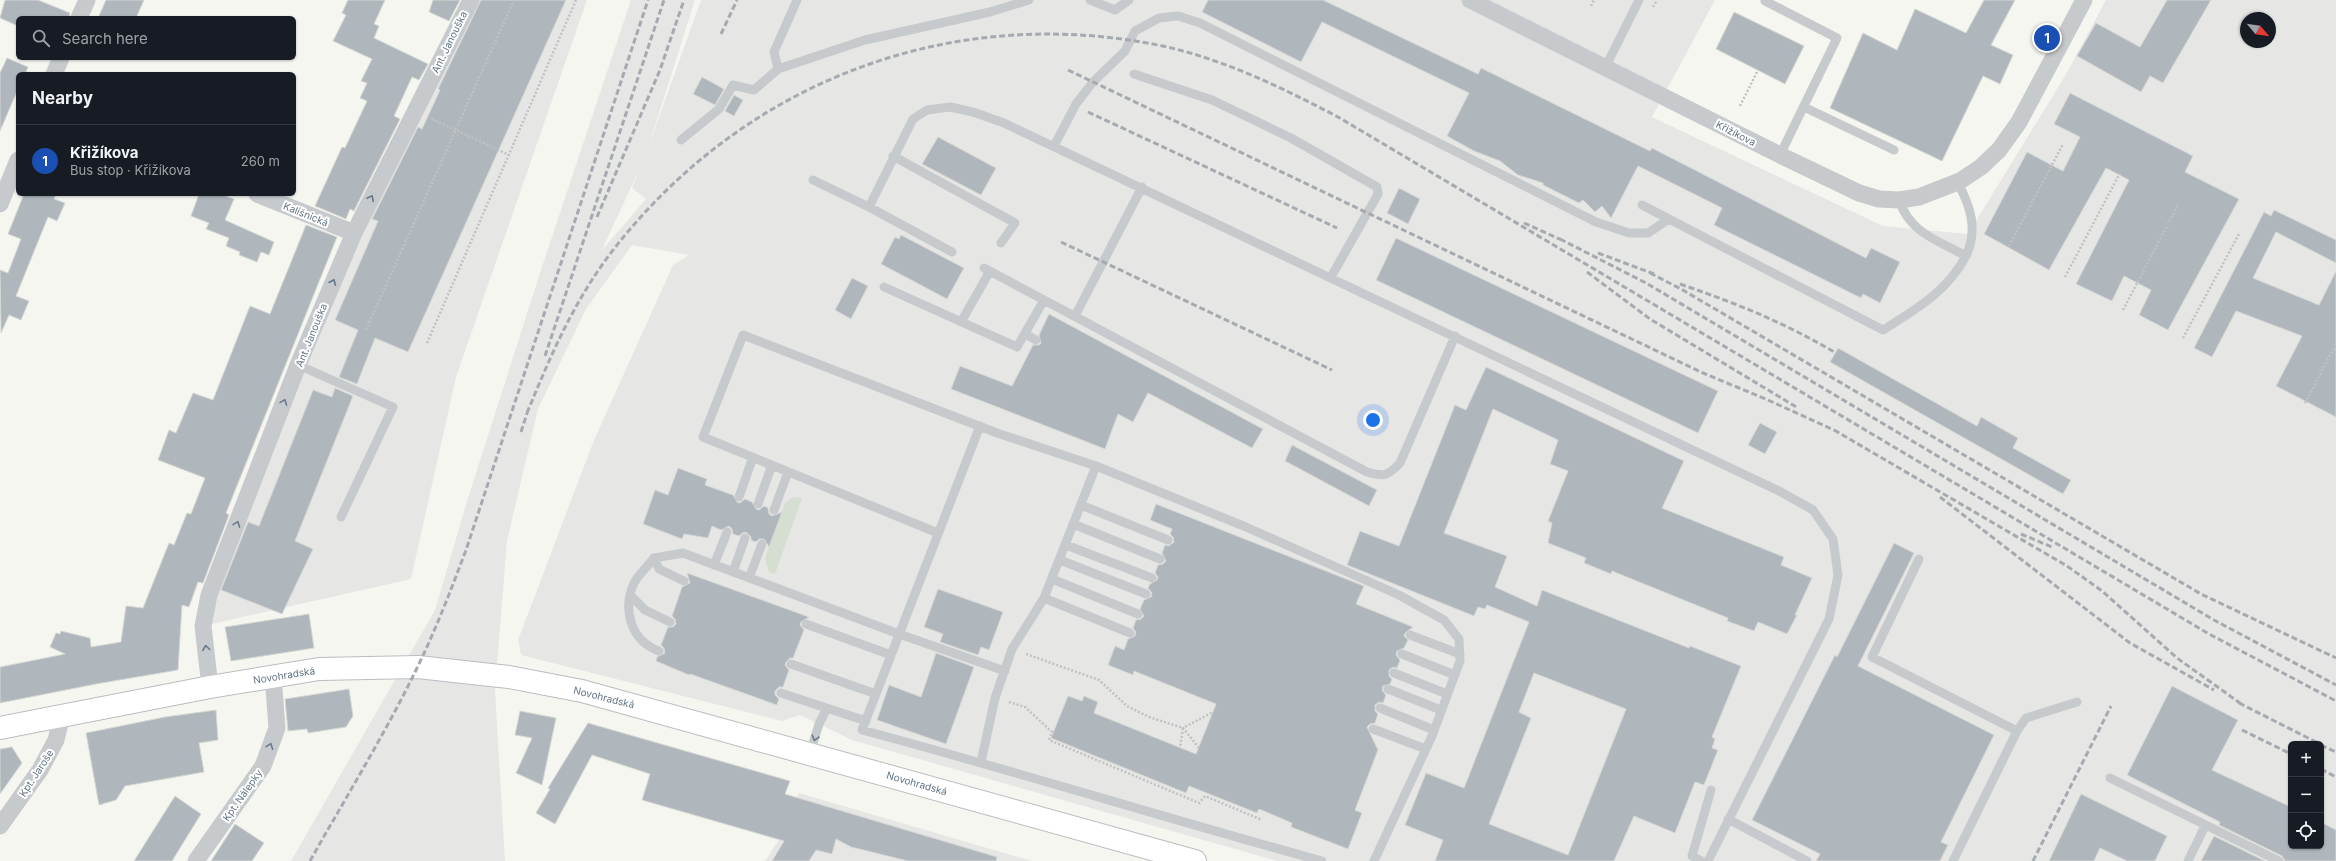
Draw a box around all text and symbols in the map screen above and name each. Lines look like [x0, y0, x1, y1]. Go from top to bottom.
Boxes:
street label: Ant. Janouška [429, 9, 469, 75]
north arrow [2240, 12, 2276, 48]
search box [16, 16, 296, 60]
pin: 1 [2034, 23, 2060, 53]
icon: search [30, 27, 52, 49]
text: Search here [62, 29, 148, 48]
text: Nearby [32, 88, 93, 108]
street label: Křižíkova [1714, 118, 1758, 148]
text: Křižíkova [70, 143, 139, 162]
text: 1 [42, 153, 48, 169]
text: 260 m [241, 153, 280, 169]
text: Bus stop · Křižíkova [70, 162, 191, 178]
one-way arrow [367, 195, 374, 202]
street label: Kališnická [282, 200, 330, 228]
one-way arrow [328, 279, 336, 287]
street label: Ant. Janouška [293, 302, 329, 368]
one-way arrow [279, 399, 287, 407]
your location [1363, 410, 1383, 430]
one-way arrow [232, 520, 240, 527]
one-way arrow [202, 645, 211, 651]
street label: Novohradská [252, 664, 316, 686]
street label: Novohradská [572, 684, 636, 710]
one-way arrow [811, 734, 820, 741]
map controls [2288, 741, 2324, 849]
button: + [2288, 741, 2324, 777]
one-way arrow [265, 743, 273, 751]
street label: Kpt. Jaroše [16, 747, 56, 799]
street label: Kpt. Nálepky [220, 766, 264, 823]
street label: Novohradská [885, 769, 949, 797]
button: − [2288, 777, 2324, 813]
button: locate [2288, 813, 2324, 849]

